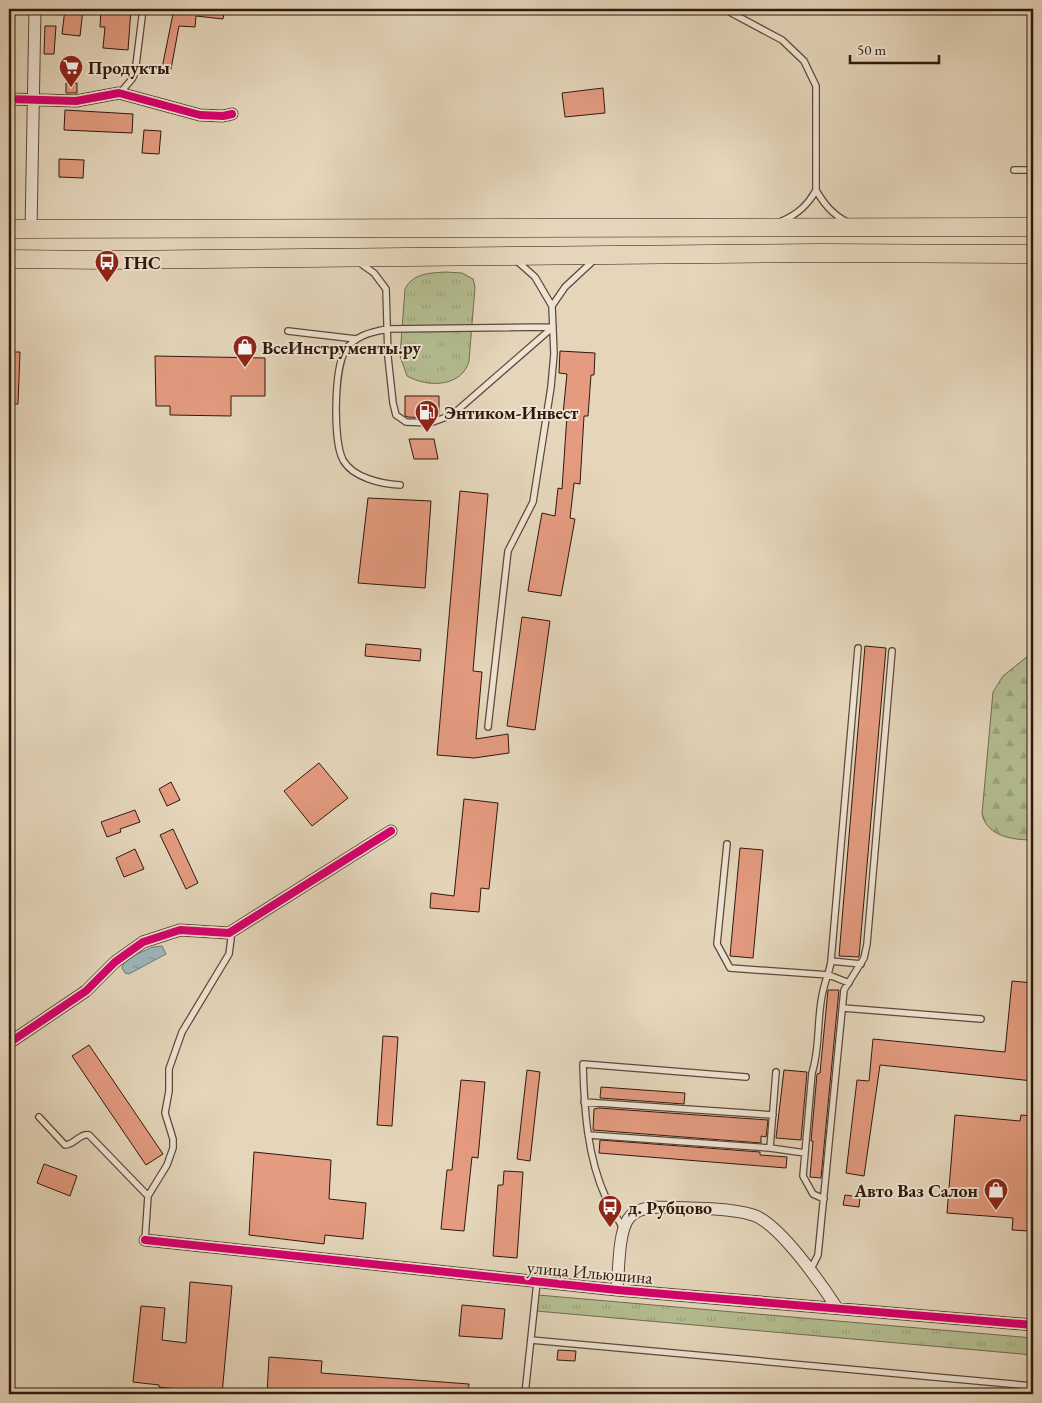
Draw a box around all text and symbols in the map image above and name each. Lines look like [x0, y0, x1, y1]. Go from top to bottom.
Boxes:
scale bar [850, 32, 938, 64]
text: 50 m [857, 40, 886, 59]
supermarket icon: Продукты [58, 54, 84, 88]
place label: Продукты [88, 56, 170, 79]
bus stop icon: ГНС [94, 249, 120, 283]
place label: ГНС [124, 251, 161, 274]
shop icon: ВсеИнструменты.ру [232, 334, 258, 368]
place label: ВсеИнструменты.ру [262, 336, 421, 359]
fuel station icon: Энтиком-Инвест [414, 399, 440, 433]
place label: Энтиком-Инвест [444, 401, 578, 424]
shop icon: Авто Ваз Салон [983, 1177, 1009, 1211]
place label: Авто Ваз Салон [853, 1179, 979, 1202]
bus stop icon: д. Рубцово [597, 1194, 623, 1228]
place label: д. Рубцово [628, 1196, 712, 1219]
street label: улица Ильюшина [526, 1255, 655, 1289]

